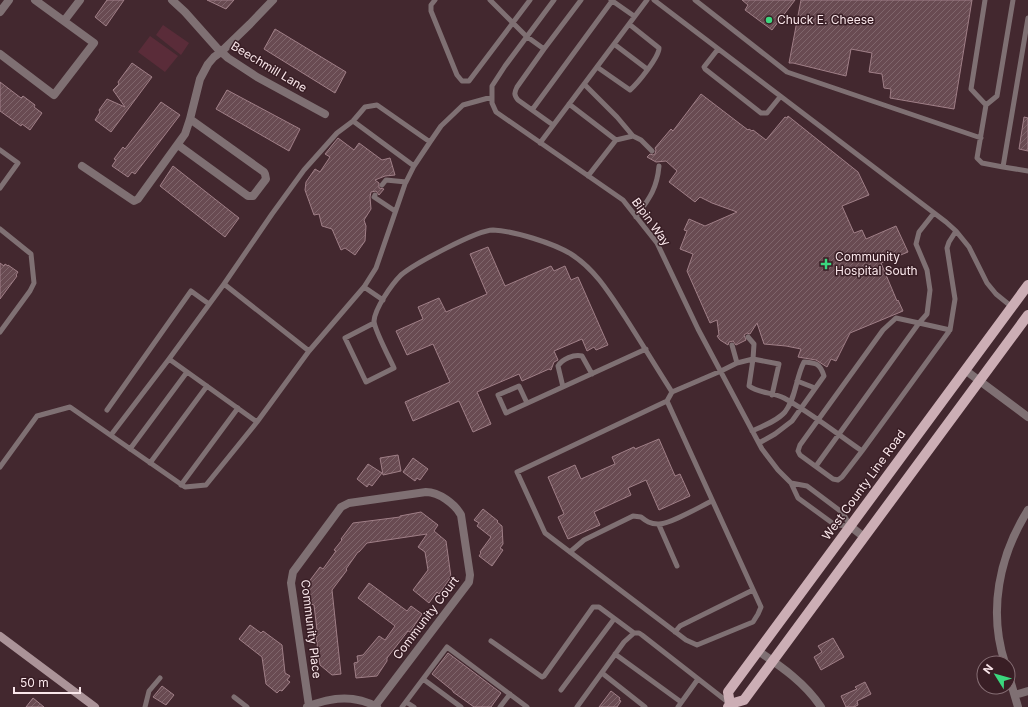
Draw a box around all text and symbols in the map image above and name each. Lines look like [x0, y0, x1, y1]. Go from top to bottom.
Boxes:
place label: Chuck E. Cheese [777, 12, 874, 27]
marker: Chuck E. Cheese [764, 15, 774, 25]
street label: Beechmill Lane [229, 38, 310, 95]
street label: Bipin Way [629, 195, 674, 249]
place label: Community Hospital South [835, 249, 918, 278]
marker: Community Hospital South [820, 258, 832, 270]
street label: West County Line Road [819, 427, 909, 543]
street label: Community Court [390, 573, 462, 662]
street label: Community Place [298, 579, 325, 679]
north arrow [976, 655, 1016, 695]
text: N [980, 661, 996, 677]
scale bar [14, 669, 80, 695]
text: 50 m [20, 675, 49, 690]

